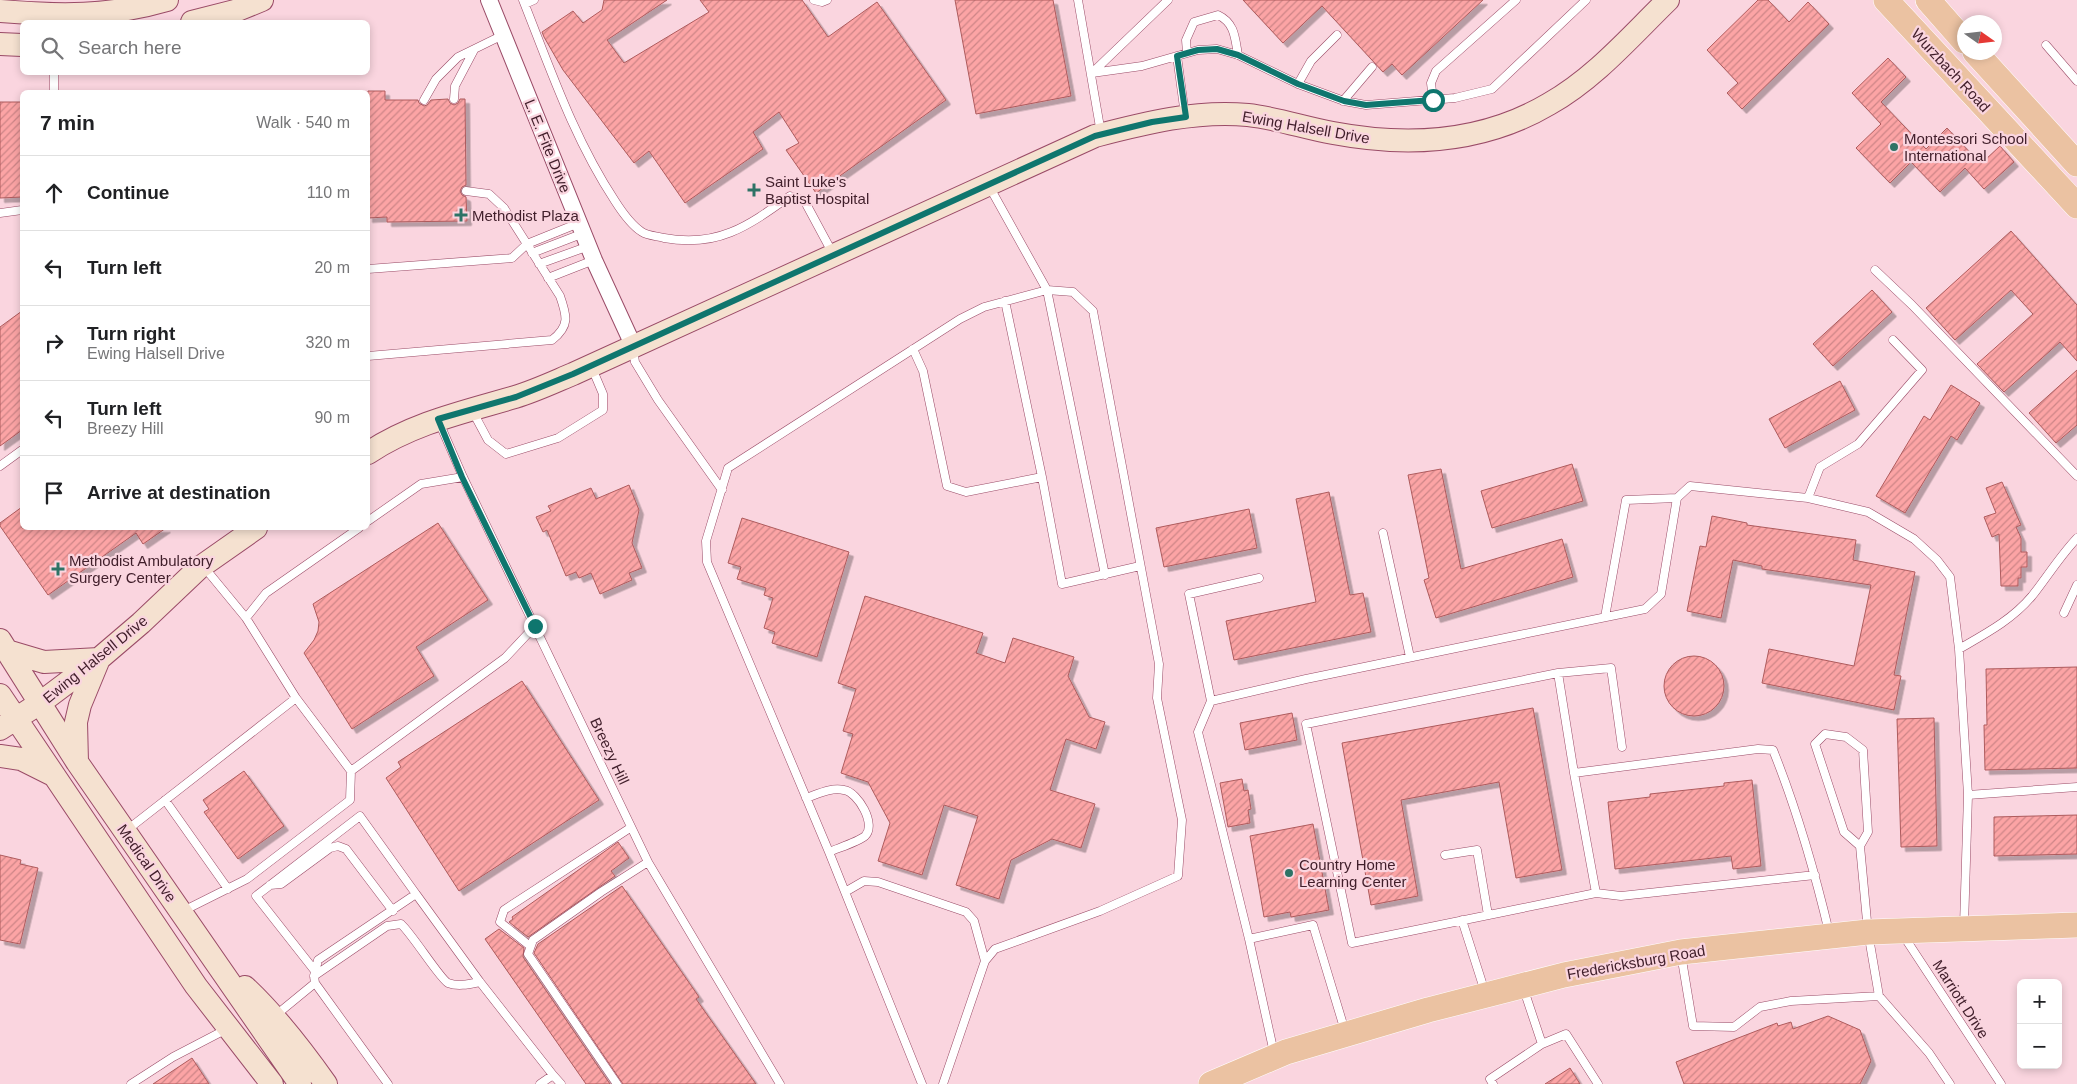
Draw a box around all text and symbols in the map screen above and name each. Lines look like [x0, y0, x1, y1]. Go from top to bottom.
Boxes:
north arrow [1957, 15, 2002, 60]
search box [20, 20, 370, 75]
street label: Wurzbach Road [1908, 25, 1994, 115]
icon: search [38, 34, 66, 62]
text: Search here [78, 37, 182, 58]
route start [1422, 89, 1445, 112]
street label: L. E. Fite Drive [522, 97, 574, 195]
street label: Ewing Halsell Drive [1241, 107, 1371, 147]
text: 7 min [40, 111, 95, 134]
text: Walk · 540 m [256, 114, 350, 131]
place label: Montessori School International [1904, 130, 2027, 164]
marker: Montessori School International [1888, 141, 1900, 153]
place label: Saint Luke's Baptist Hospital [765, 173, 869, 207]
icon: ahead [40, 179, 68, 207]
text: Continue [87, 182, 169, 203]
marker: Saint Luke's Baptist Hospital [747, 183, 761, 197]
text: 110 m [307, 184, 350, 201]
place label: Methodist Plaza [472, 207, 579, 224]
marker: Methodist Plaza [454, 208, 468, 222]
icon: left [40, 254, 68, 282]
text: Turn left [87, 257, 162, 278]
text: 20 m [314, 259, 350, 276]
text: Turn right [87, 323, 175, 344]
icon: right [40, 329, 68, 357]
text: 320 m [306, 334, 350, 351]
text: Ewing Halsell Drive [87, 345, 225, 362]
text: Turn left [87, 398, 162, 419]
icon: left [40, 404, 68, 432]
text: 90 m [314, 409, 350, 426]
text: Breezy Hill [87, 420, 163, 437]
icon: arrive [40, 479, 68, 507]
text: Arrive at destination [87, 482, 271, 503]
place label: Methodist Ambulatory Surgery Center [69, 552, 214, 586]
marker: Methodist Ambulatory Surgery Center [51, 562, 65, 576]
street label: Ewing Halsell Drive [39, 612, 151, 706]
route end [524, 615, 547, 638]
street label: Breezy Hill [587, 715, 633, 787]
street label: Medical Drive [114, 821, 180, 905]
place label: Country Home Learning Center [1299, 856, 1407, 890]
marker: Country Home Learning Center [1283, 867, 1295, 879]
street label: Fredericksburg Road [1566, 941, 1706, 983]
street label: Marriott Drive [1929, 957, 1993, 1041]
map controls [2017, 979, 2062, 1069]
button: + [2017, 979, 2062, 1024]
button: − [2017, 1024, 2062, 1069]

